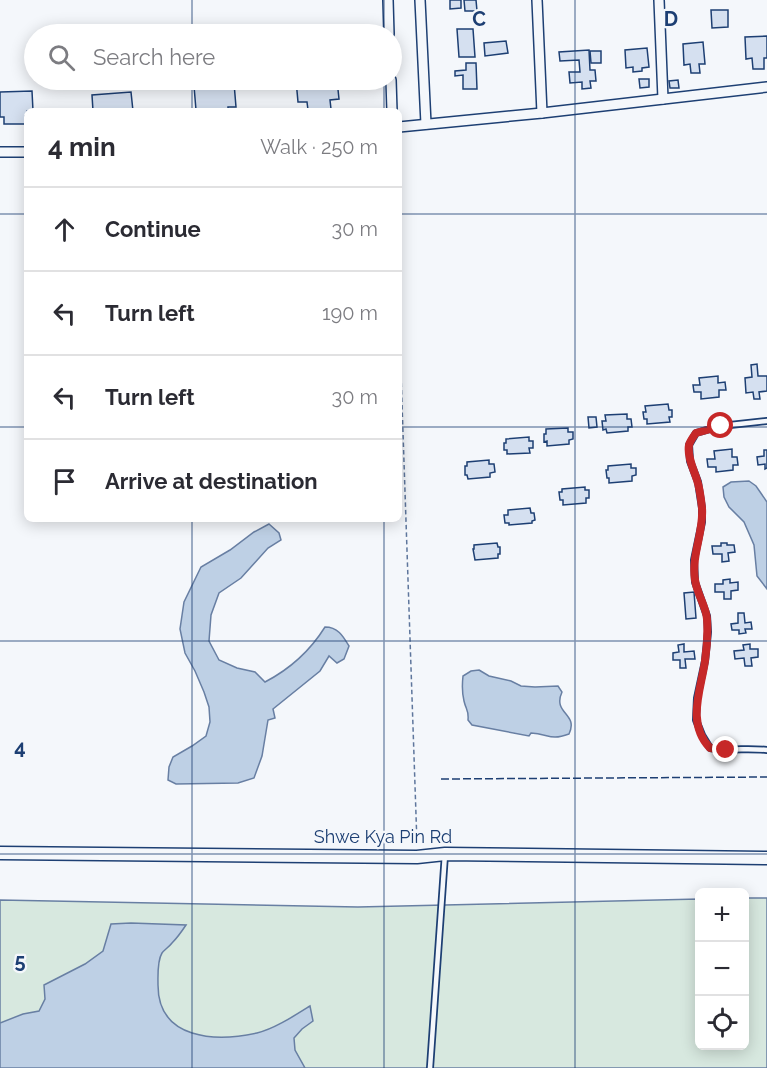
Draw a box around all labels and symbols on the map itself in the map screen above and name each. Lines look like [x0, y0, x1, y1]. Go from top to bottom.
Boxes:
text: C [472, 7, 486, 31]
text: D [664, 7, 678, 31]
route start [707, 412, 733, 438]
text: 4 [14, 735, 26, 759]
route end [712, 736, 738, 762]
street label: Shwe Kya Pin Rd [314, 826, 452, 847]
text: 5 [14, 949, 26, 973]

